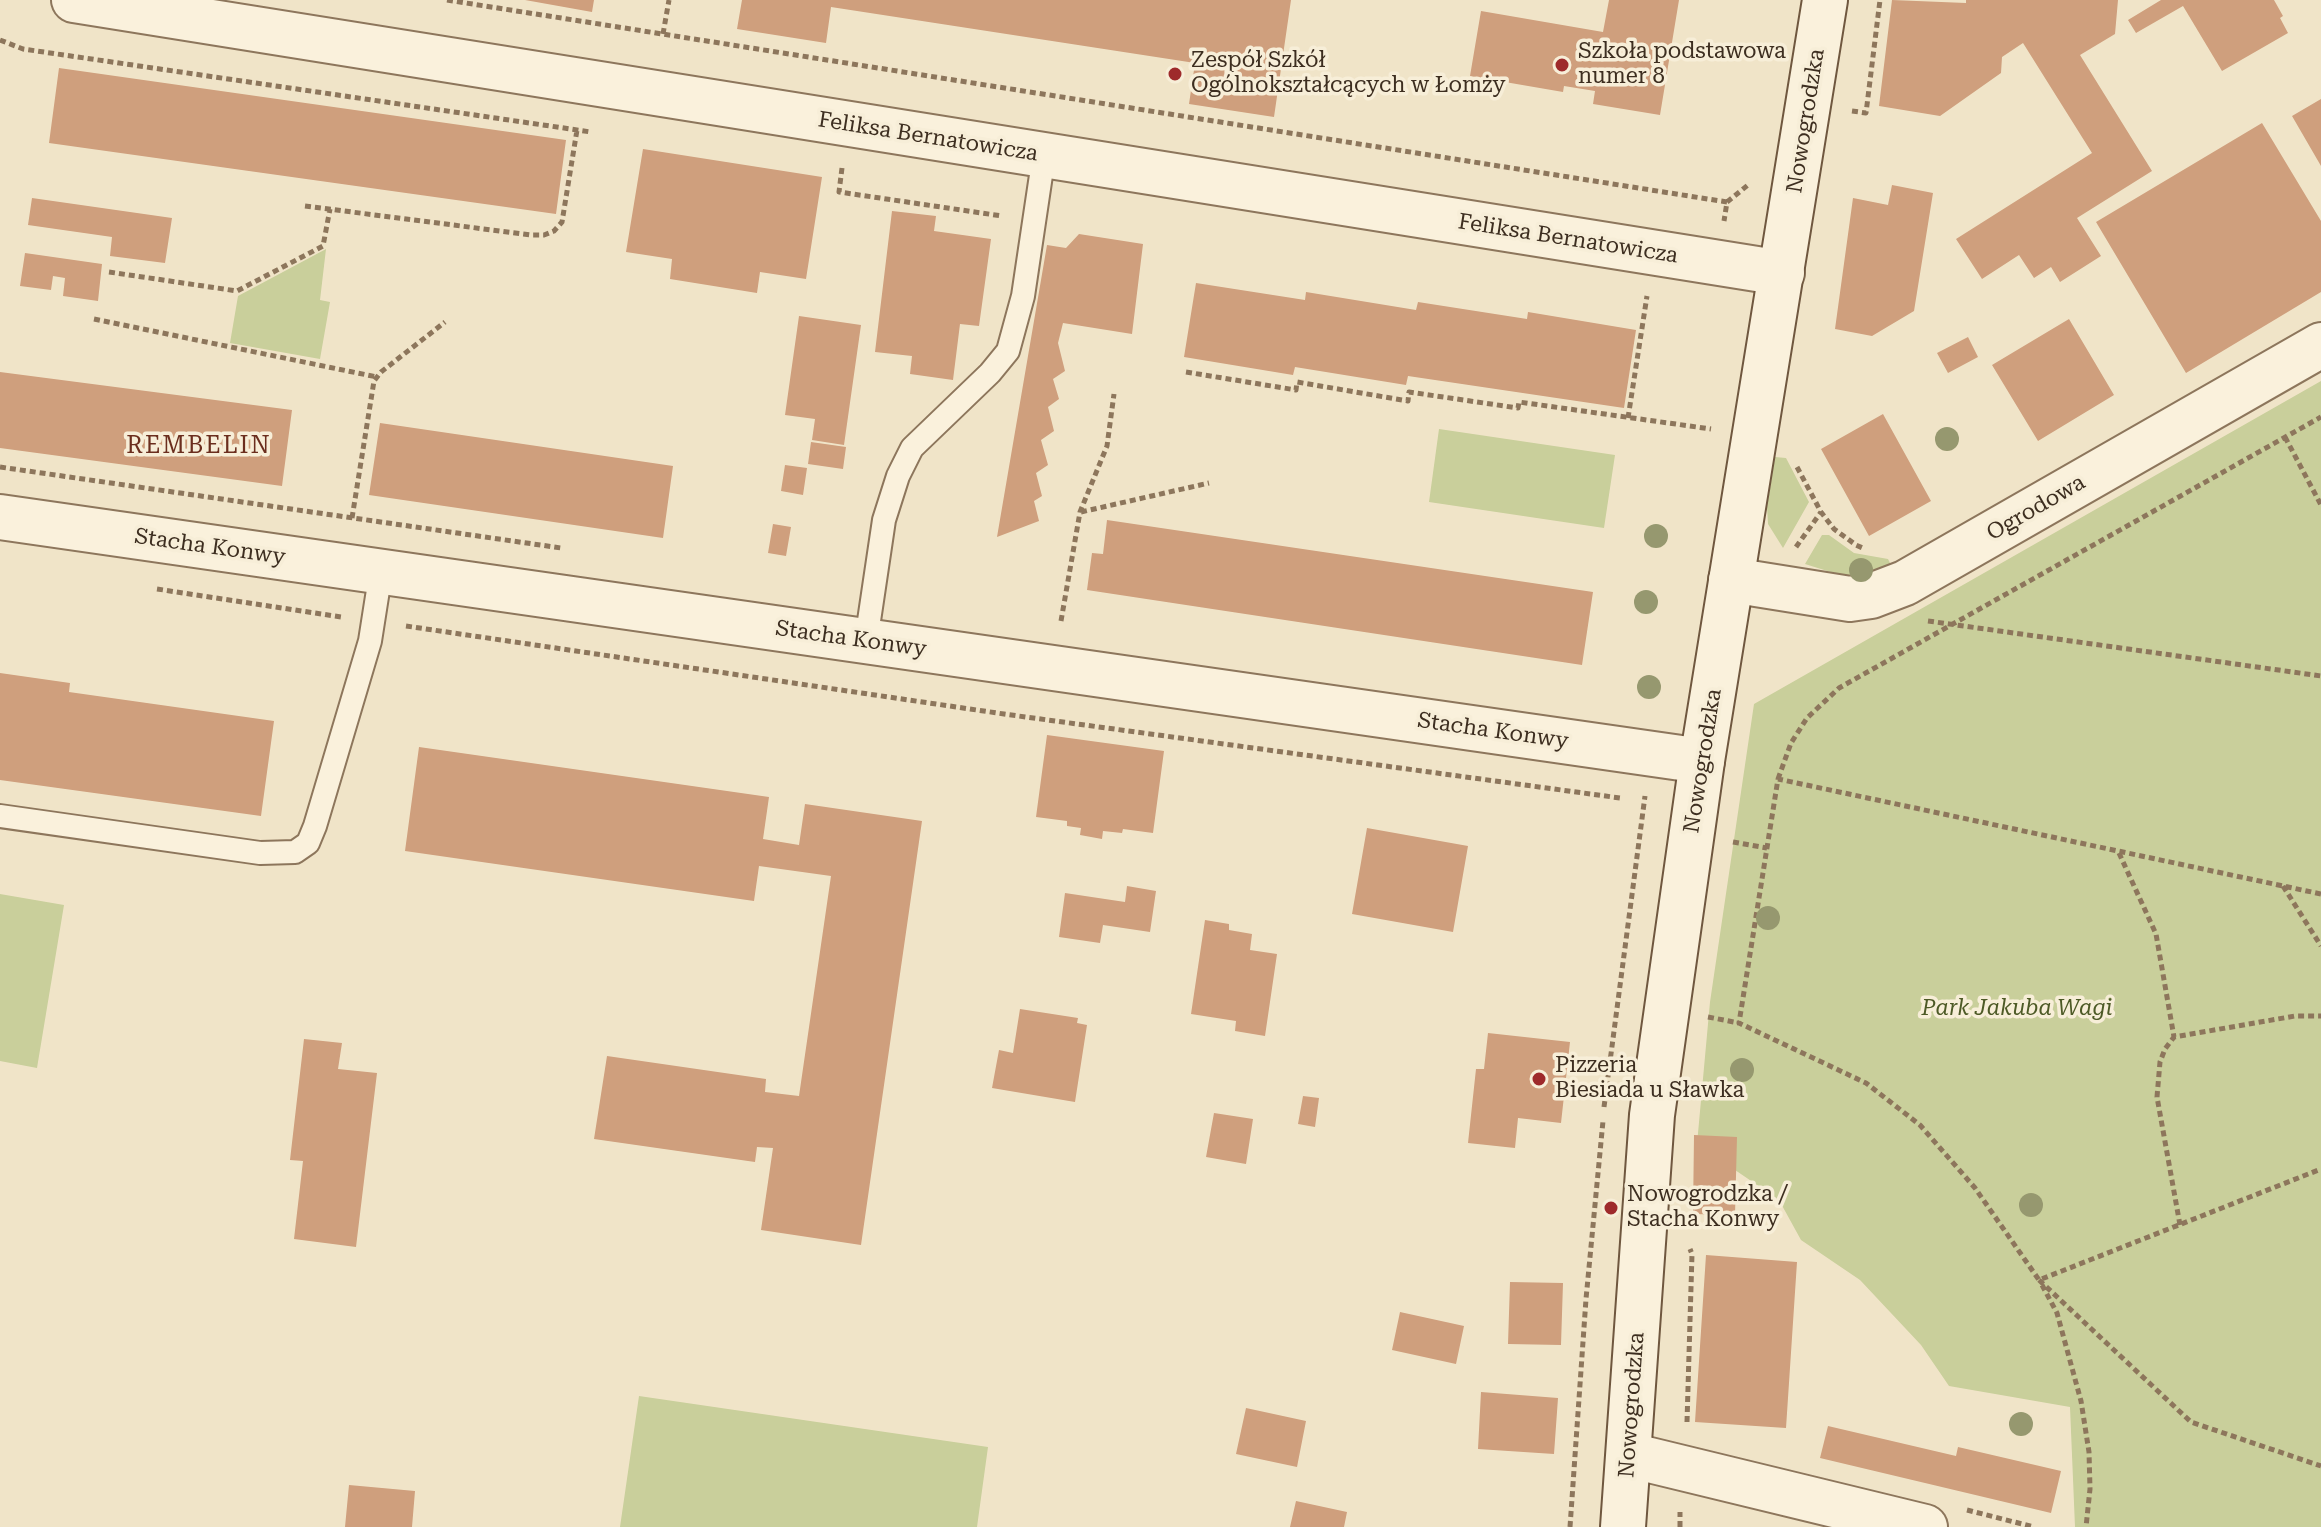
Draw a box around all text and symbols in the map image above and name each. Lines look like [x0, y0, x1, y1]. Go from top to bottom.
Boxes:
place label: Szkoła podstawowa numer 8 [1578, 39, 1786, 90]
street label: Nowogrodzka [1782, 47, 1830, 195]
place label: Zespół Szkół Ogólnokształcących w Łomży [1191, 48, 1506, 100]
marker: Szkoła podstawowa numer 8 [1553, 56, 1571, 74]
marker: Zespół Szkół Ogólnokształcących w Łomży [1166, 65, 1184, 83]
street label: Feliksa Bernatowicza [816, 107, 1040, 167]
street label: Feliksa Bernatowicza [1456, 209, 1680, 269]
district label: REMBELIN [126, 432, 272, 460]
street label: Ogrodowa [1982, 469, 2090, 547]
street label: Stacha Konwy [133, 523, 287, 571]
street label: Stacha Konwy [774, 615, 928, 663]
street label: Nowogrodzka [1679, 687, 1727, 835]
street label: Stacha Konwy [1416, 707, 1570, 755]
park label: Park Jakuba Wagi [1922, 996, 2112, 1022]
place label: Pizzeria Biesiada u Sławka [1555, 1053, 1744, 1104]
marker: Pizzeria Biesiada u Sławka [1530, 1070, 1548, 1088]
place label: Nowogrodzka / Stacha Konwy [1627, 1182, 1788, 1234]
marker: Nowogrodzka / Stacha Konwy [1602, 1199, 1620, 1217]
street label: Nowogrodzka [1614, 1331, 1650, 1479]

